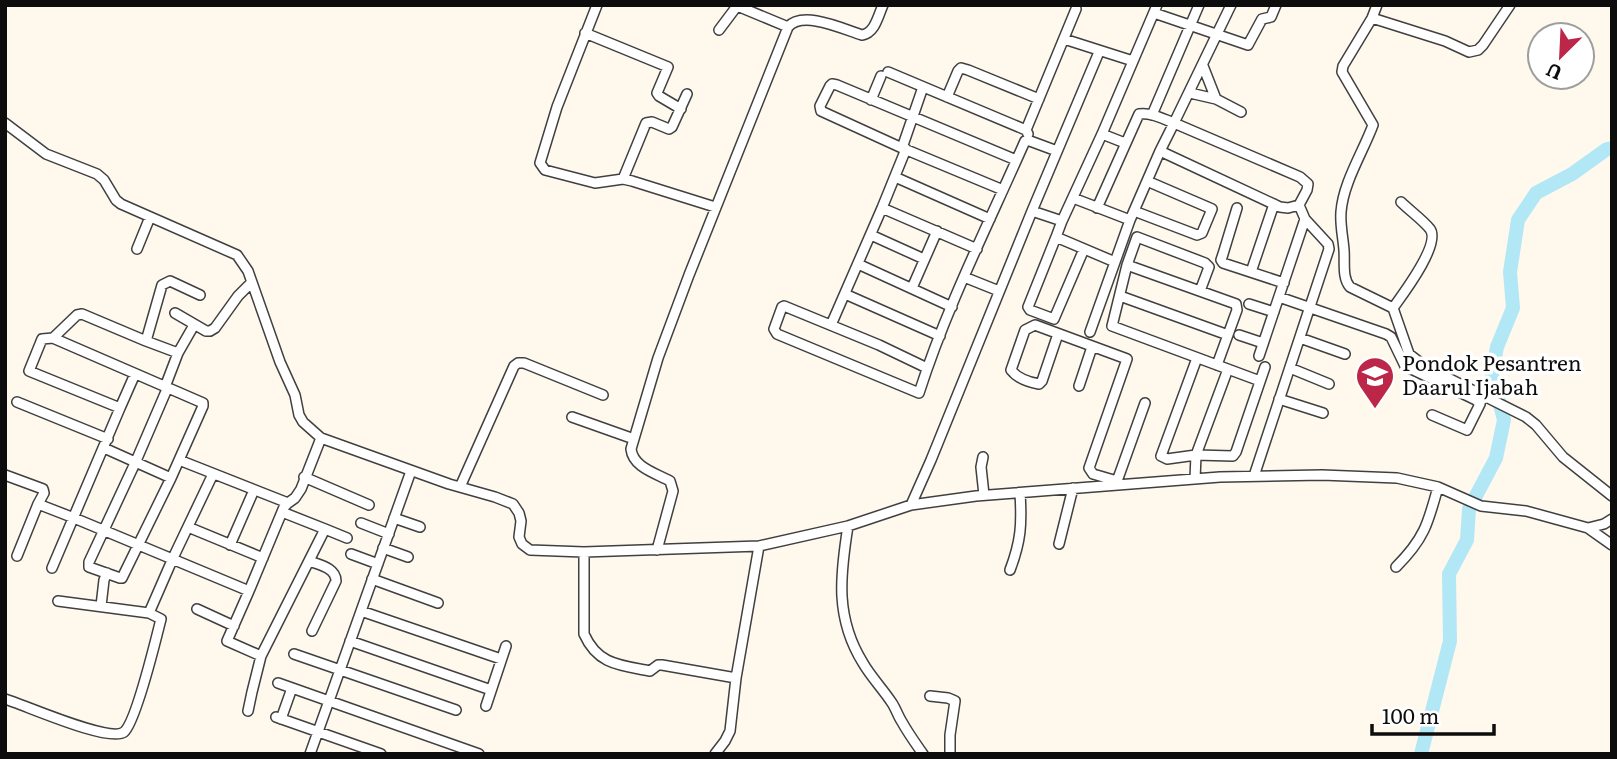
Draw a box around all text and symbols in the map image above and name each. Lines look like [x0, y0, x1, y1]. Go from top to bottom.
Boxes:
north arrow [1526, 21, 1596, 91]
text: U [1541, 57, 1566, 88]
place label: Pondok Pesantren Daarul Ijabah [1402, 346, 1582, 401]
school or university icon: Pondok Pesantren Daarul Ijabah [1354, 355, 1396, 410]
scale bar [1372, 692, 1494, 736]
text: 100 m [1382, 699, 1439, 730]

